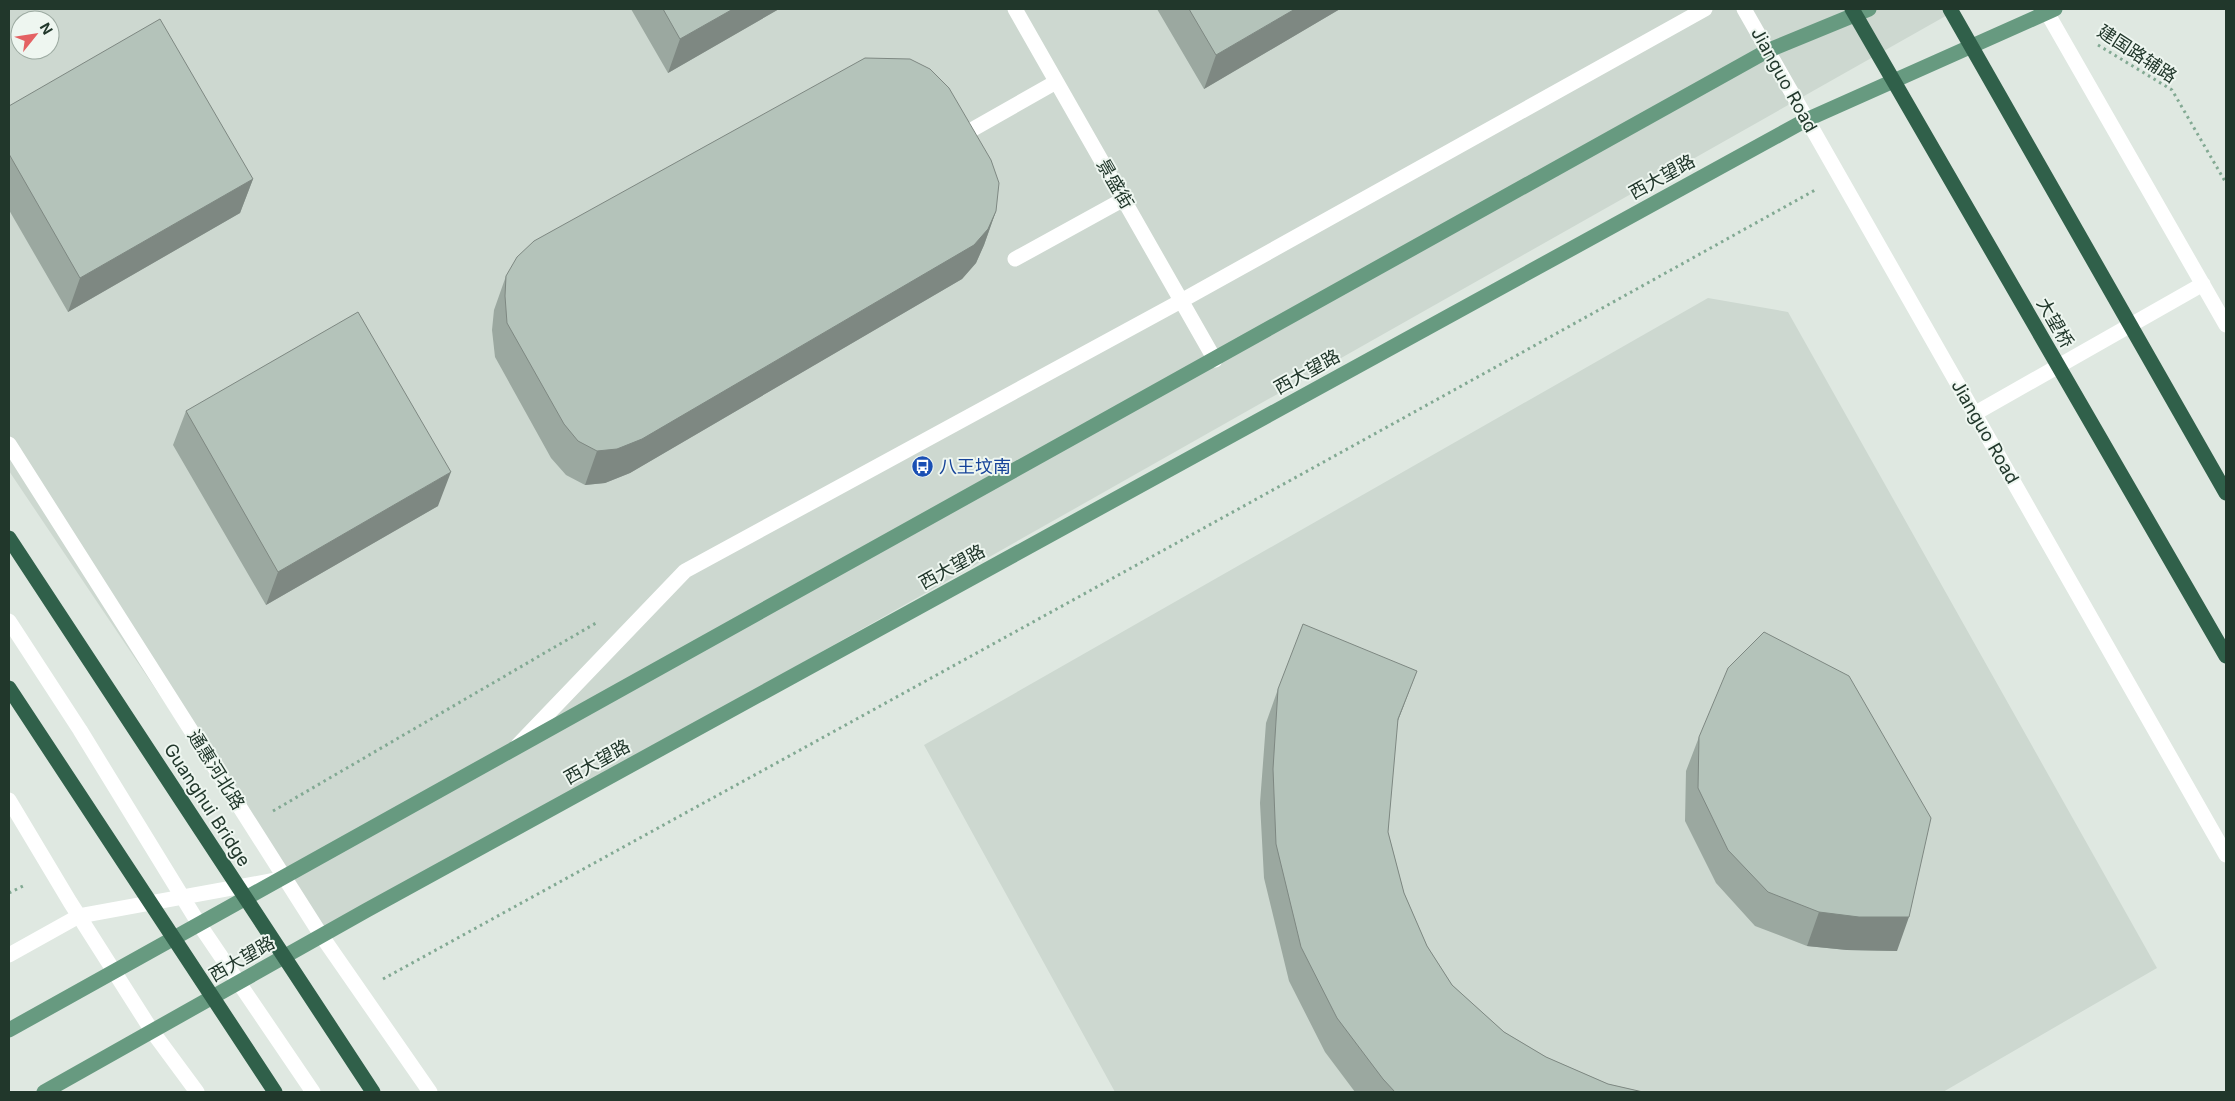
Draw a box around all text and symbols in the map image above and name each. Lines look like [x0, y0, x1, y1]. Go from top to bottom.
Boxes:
north arrow [10, 10, 60, 60]
text: N [37, 19, 57, 37]
street label: 建国路辅路 [2094, 20, 2181, 87]
street label: Jianguo Road [1747, 24, 1822, 136]
street label: 西大望路 [1625, 150, 1698, 203]
street label: 景盛街 [1093, 155, 1138, 212]
street label: 大望桥 [2033, 294, 2078, 351]
street label: 西大望路 [1270, 345, 1343, 398]
street label: Jianguo Road [1947, 376, 2024, 487]
bus stop icon: 八王坟南 [911, 455, 935, 479]
place label: 八王坟南 [939, 456, 1011, 477]
street label: 西大望路 [915, 540, 988, 593]
street label: 通惠河北路 [184, 726, 249, 813]
street label: 西大望路 [560, 735, 633, 788]
street label: Guanghui Bridge [160, 739, 255, 870]
street label: 西大望路 [205, 931, 278, 986]

